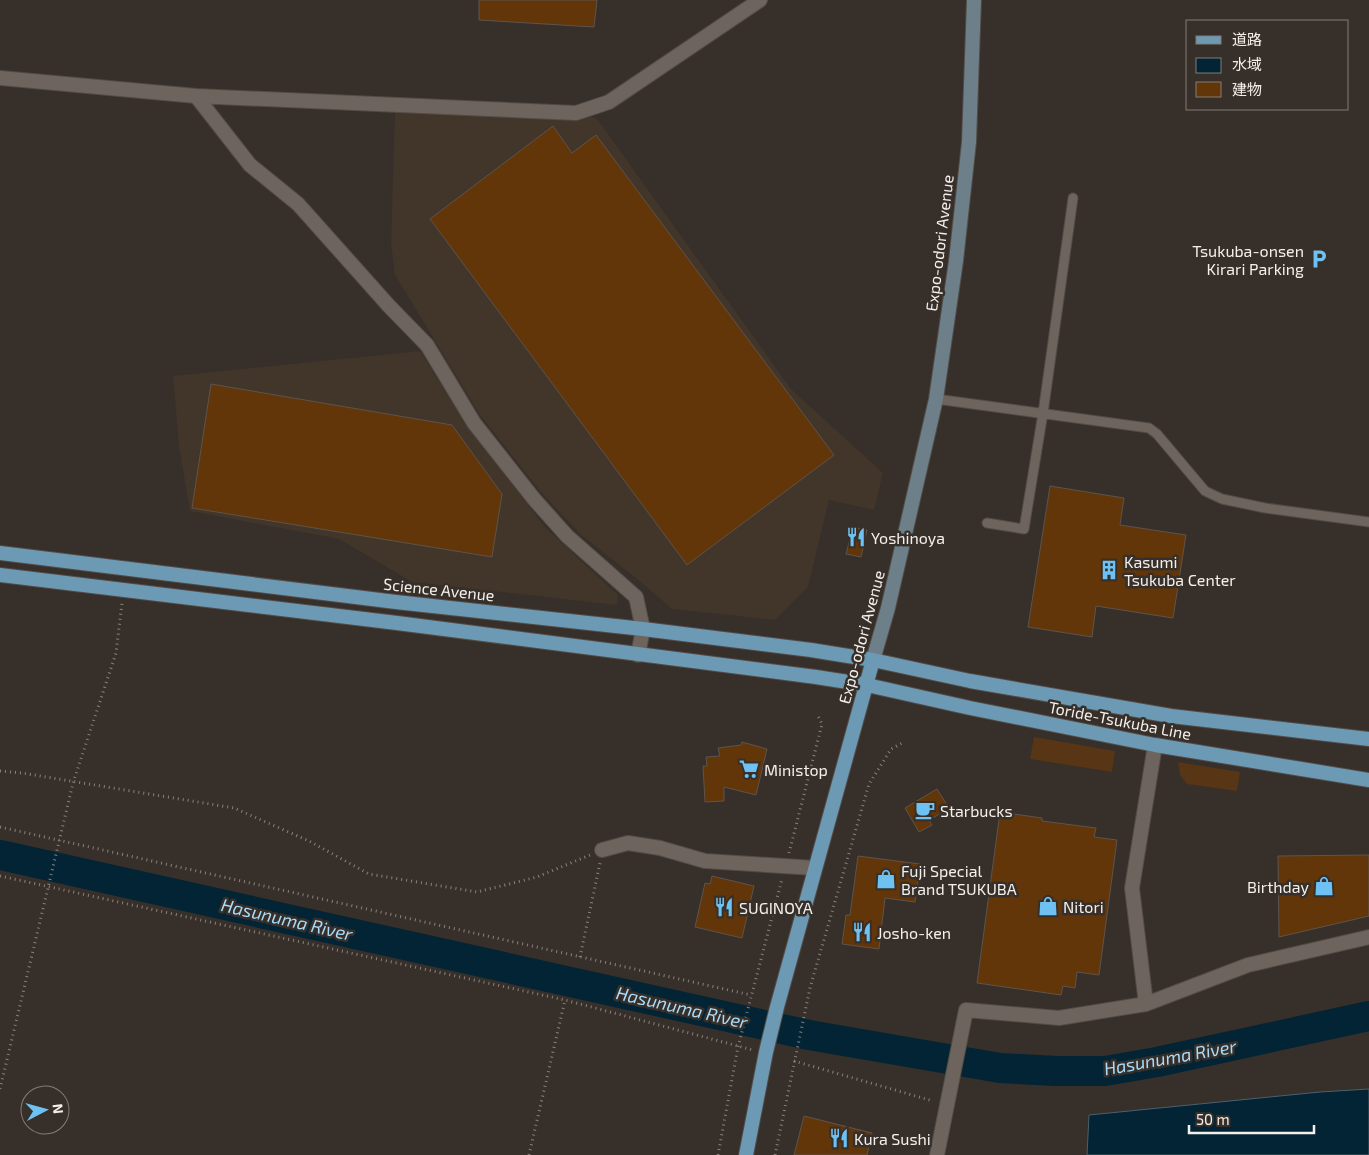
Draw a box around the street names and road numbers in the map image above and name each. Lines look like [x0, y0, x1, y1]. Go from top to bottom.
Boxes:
street label: Expo-odori Avenue [921, 174, 957, 312]
street label: Expo-odori Avenue [834, 568, 888, 706]
street label: Science Avenue [382, 574, 496, 604]
street label: Toride-Tsukuba Line [1047, 697, 1193, 743]

